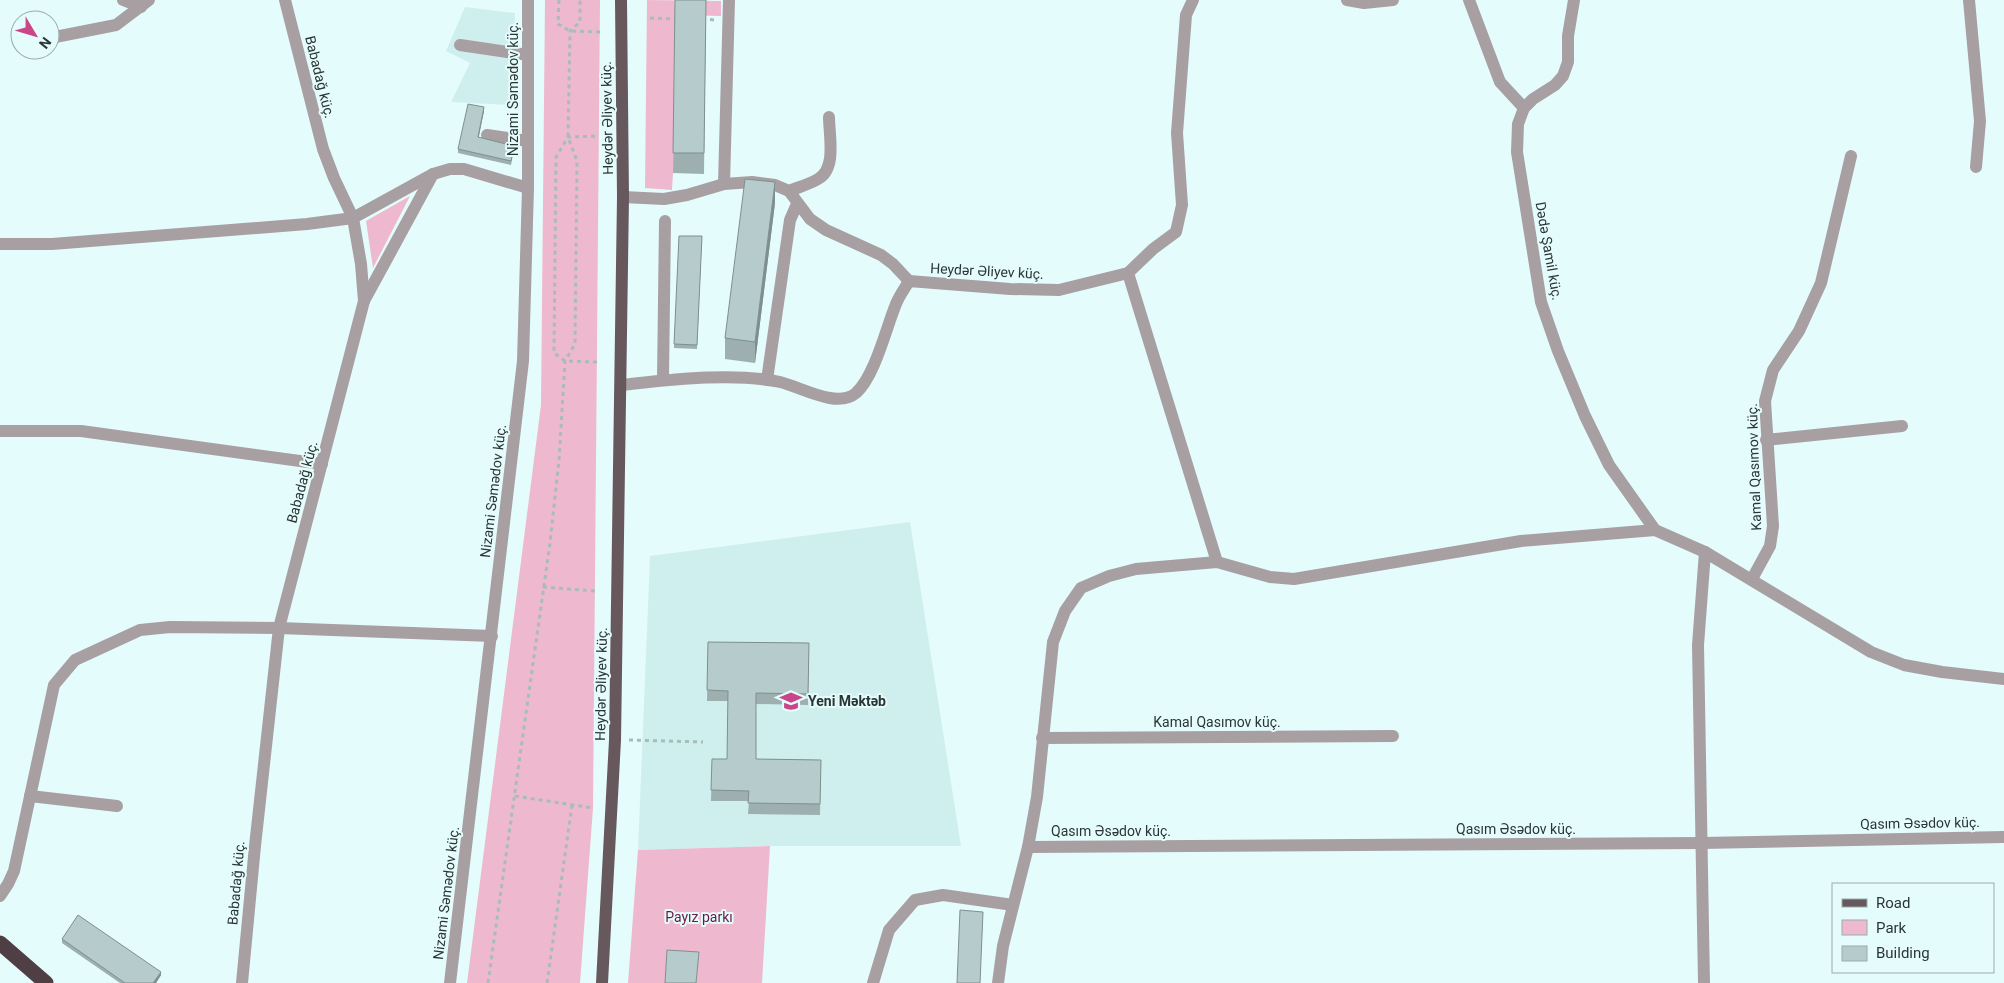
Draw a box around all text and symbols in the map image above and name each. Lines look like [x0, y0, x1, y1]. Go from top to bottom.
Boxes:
north arrow [10, 10, 60, 60]
street label: Nizami Səmədov küç. [505, 22, 521, 156]
text: N [36, 34, 55, 52]
street label: Babadağ küç. [302, 34, 338, 120]
street label: Heydər Əliyev küç. [598, 61, 616, 175]
street label: Dədə Şamil küç. [1532, 201, 1566, 301]
street label: Heydər Əliyev küç. [930, 260, 1044, 282]
street label: Kamal Qasımov küç. [1744, 403, 1764, 531]
street label: Nizami Səmədov küç. [477, 423, 509, 559]
street label: Babadağ küç. [283, 439, 321, 525]
street label: Heydər Əliyev küç. [592, 627, 610, 741]
school or university icon: Yeni Məktəb [778, 688, 804, 714]
place label: Yeni Məktəb [808, 693, 886, 709]
street label: Kamal Qasımov küç. [1153, 714, 1281, 730]
street label: Qasım Əsədov küç. [1860, 814, 1980, 832]
street label: Qasım Əsədov küç. [1456, 821, 1576, 837]
street label: Qasım Əsədov küç. [1051, 823, 1171, 839]
street label: Nizami Səmədov küç. [430, 825, 462, 961]
street label: Babadağ küç. [224, 840, 248, 926]
legend [1832, 883, 1994, 973]
text: Road [1876, 894, 1910, 912]
park label: Payız parkı [665, 909, 733, 925]
text: Park [1876, 919, 1907, 937]
text: Building [1876, 944, 1930, 962]

